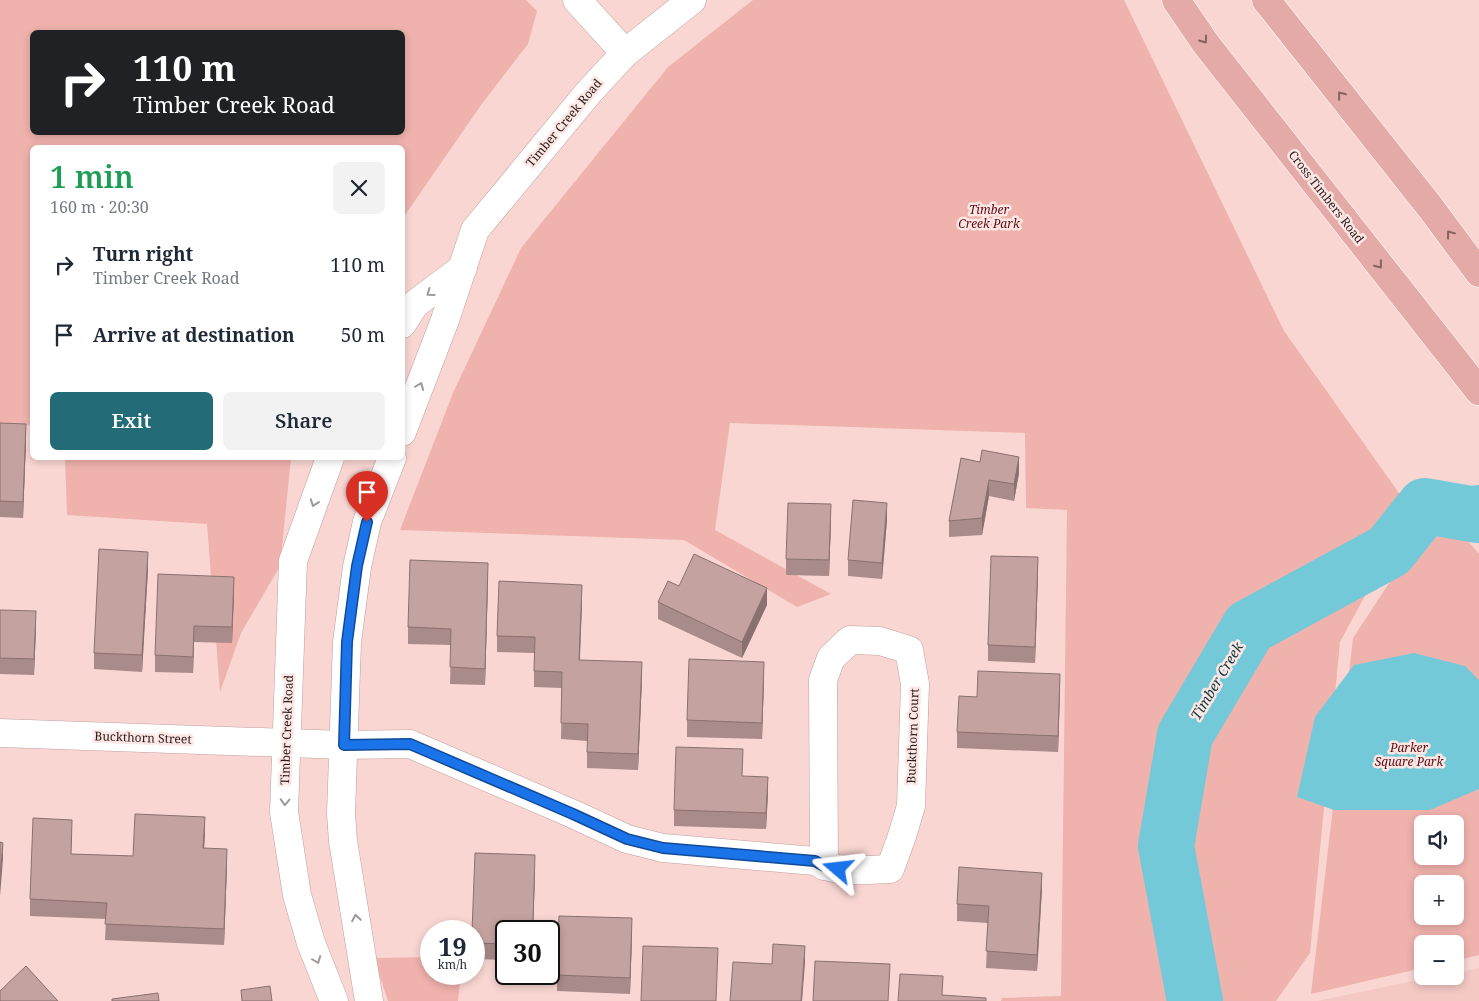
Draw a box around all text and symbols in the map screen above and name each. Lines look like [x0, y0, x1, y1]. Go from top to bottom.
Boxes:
one-way arrow [1198, 34, 1207, 44]
text: 110 m [133, 44, 236, 91]
icon: right [50, 50, 115, 115]
street label: Timber Creek Road [522, 75, 606, 170]
text: Timber Creek Road [133, 89, 335, 119]
one-way arrow [1338, 92, 1346, 101]
street label: Cross Timbers Road [1285, 147, 1368, 247]
text: 1 min [50, 156, 134, 197]
button: close [333, 162, 385, 214]
text: 160 m · 20:30 [50, 196, 149, 218]
park label: Timber Creek Park [958, 201, 1021, 232]
one-way arrow [1447, 230, 1456, 240]
text: Turn right [93, 241, 193, 267]
icon: right [50, 251, 78, 279]
text: 110 m [330, 252, 385, 278]
one-way arrow [1373, 259, 1381, 268]
text: Timber Creek Road [93, 267, 240, 289]
one-way arrow [426, 287, 435, 296]
icon: arrive [50, 321, 78, 349]
text: Arrive at destination [93, 322, 295, 348]
text: 50 m [341, 322, 385, 348]
one-way arrow [414, 382, 424, 391]
button: Exit [50, 392, 213, 450]
button: Share [223, 392, 385, 450]
pin [346, 471, 388, 522]
icon: arrive [353, 478, 381, 506]
one-way arrow [310, 499, 320, 507]
water label: Timber Creek [1186, 638, 1248, 723]
street label: Timber Creek Road [276, 674, 297, 785]
street label: Buckthorn Court [902, 688, 923, 784]
street label: Buckthorn Street [94, 727, 192, 748]
park label: Parker Square Park [1375, 739, 1444, 770]
one-way arrow [279, 798, 290, 806]
map controls [1414, 815, 1464, 985]
button: sound [1414, 815, 1464, 865]
position arrow [811, 842, 863, 894]
button: + [1414, 875, 1464, 925]
one-way arrow [351, 914, 361, 923]
speed limit sign: 30 [495, 920, 560, 985]
text: 19 [438, 929, 467, 963]
button: − [1414, 935, 1464, 985]
one-way arrow [311, 956, 321, 964]
text: km/h [438, 956, 467, 973]

